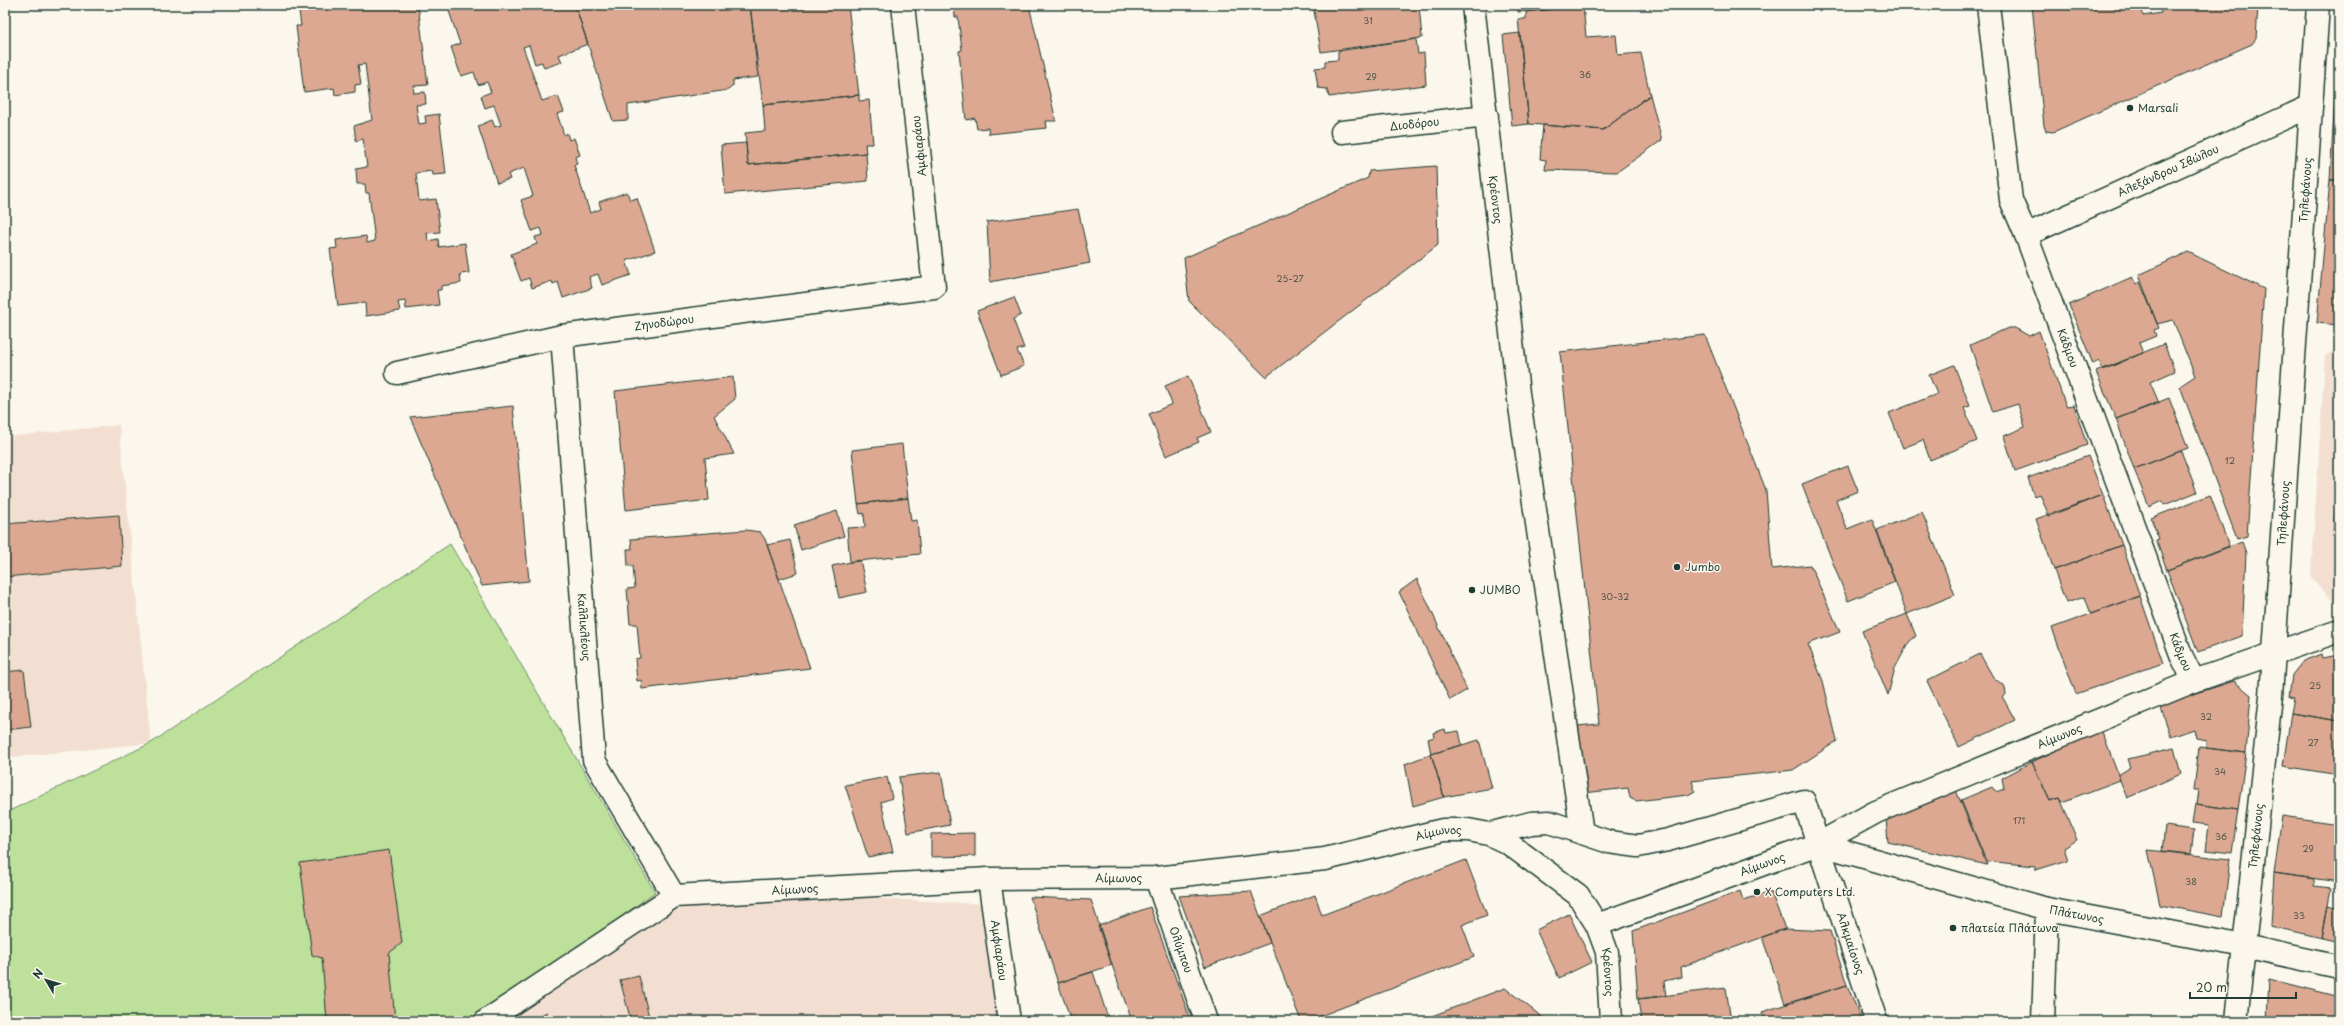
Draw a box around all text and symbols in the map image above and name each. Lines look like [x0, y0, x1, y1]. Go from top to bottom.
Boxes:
house number: 31 [1363, 13, 1373, 27]
house number: 36 [1579, 67, 1591, 81]
house number: 29 [1365, 69, 1377, 83]
place label: Marsali [2138, 99, 2179, 116]
marker: Marsali [2125, 103, 2135, 113]
street label: Διοδόρου [1389, 112, 1440, 135]
street label: Αμφιαράου [907, 115, 930, 177]
street label: Αλεξάνδρου Σβώλου [2114, 140, 2221, 201]
street label: Τηλεφάνους [2294, 156, 2316, 223]
street label: Κρέοντος [1485, 174, 1507, 225]
house number: 25-27 [1276, 271, 1304, 285]
street label: Ζηνοδώρου [633, 310, 695, 334]
street label: Κάδμου [2053, 326, 2083, 370]
house number: 12 [2225, 453, 2235, 467]
street label: Τηλεφάνους [2272, 480, 2294, 546]
place label: Jumbo [1685, 558, 1720, 575]
marker: Jumbo [1672, 562, 1682, 572]
place label: JUMBO [1480, 581, 1521, 598]
marker: JUMBO [1467, 585, 1477, 595]
house number: 30-32 [1601, 589, 1629, 603]
street label: Καλλικλέους [573, 592, 596, 662]
street label: Κάδμου [2166, 630, 2197, 674]
house number: 25 [2309, 678, 2321, 692]
house number: 32 [2200, 709, 2212, 723]
street label: Αίμωνος [2034, 719, 2085, 753]
house number: 27 [2307, 735, 2319, 749]
house number: 34 [2214, 764, 2226, 778]
street label: Τηλεφάνους [2243, 802, 2267, 869]
house number: 171 [2013, 813, 2025, 827]
street label: Αίμωνος [1413, 821, 1462, 845]
house number: 36 [2215, 829, 2227, 843]
house number: 29 [2302, 841, 2314, 855]
street label: Αίμωνος [1737, 848, 1787, 880]
street label: Αίμωνος [1095, 869, 1143, 886]
house number: 38 [2185, 874, 2197, 888]
street label: Αίμωνος [771, 879, 819, 899]
place label: X Computers Ltd. [1765, 883, 1856, 900]
marker: X Computers Ltd. [1752, 887, 1762, 897]
street label: Πλάτωνος [2048, 901, 2106, 928]
house number: 33 [2293, 908, 2305, 922]
street label: Αλκμαίονος [1833, 910, 1869, 977]
street label: Αμφιαράου [987, 919, 1012, 982]
place label: πλατεία Πλάτωνα [1961, 919, 2059, 936]
marker: πλατεία Πλάτωνα [1948, 923, 1958, 933]
street label: Ολύμπου [1166, 924, 1198, 975]
street label: Κρέοντος [1598, 945, 1619, 997]
north arrow [26, 960, 66, 1000]
text: N [28, 965, 47, 982]
scale bar [2190, 974, 2296, 1000]
text: 20 m [2196, 978, 2227, 996]

